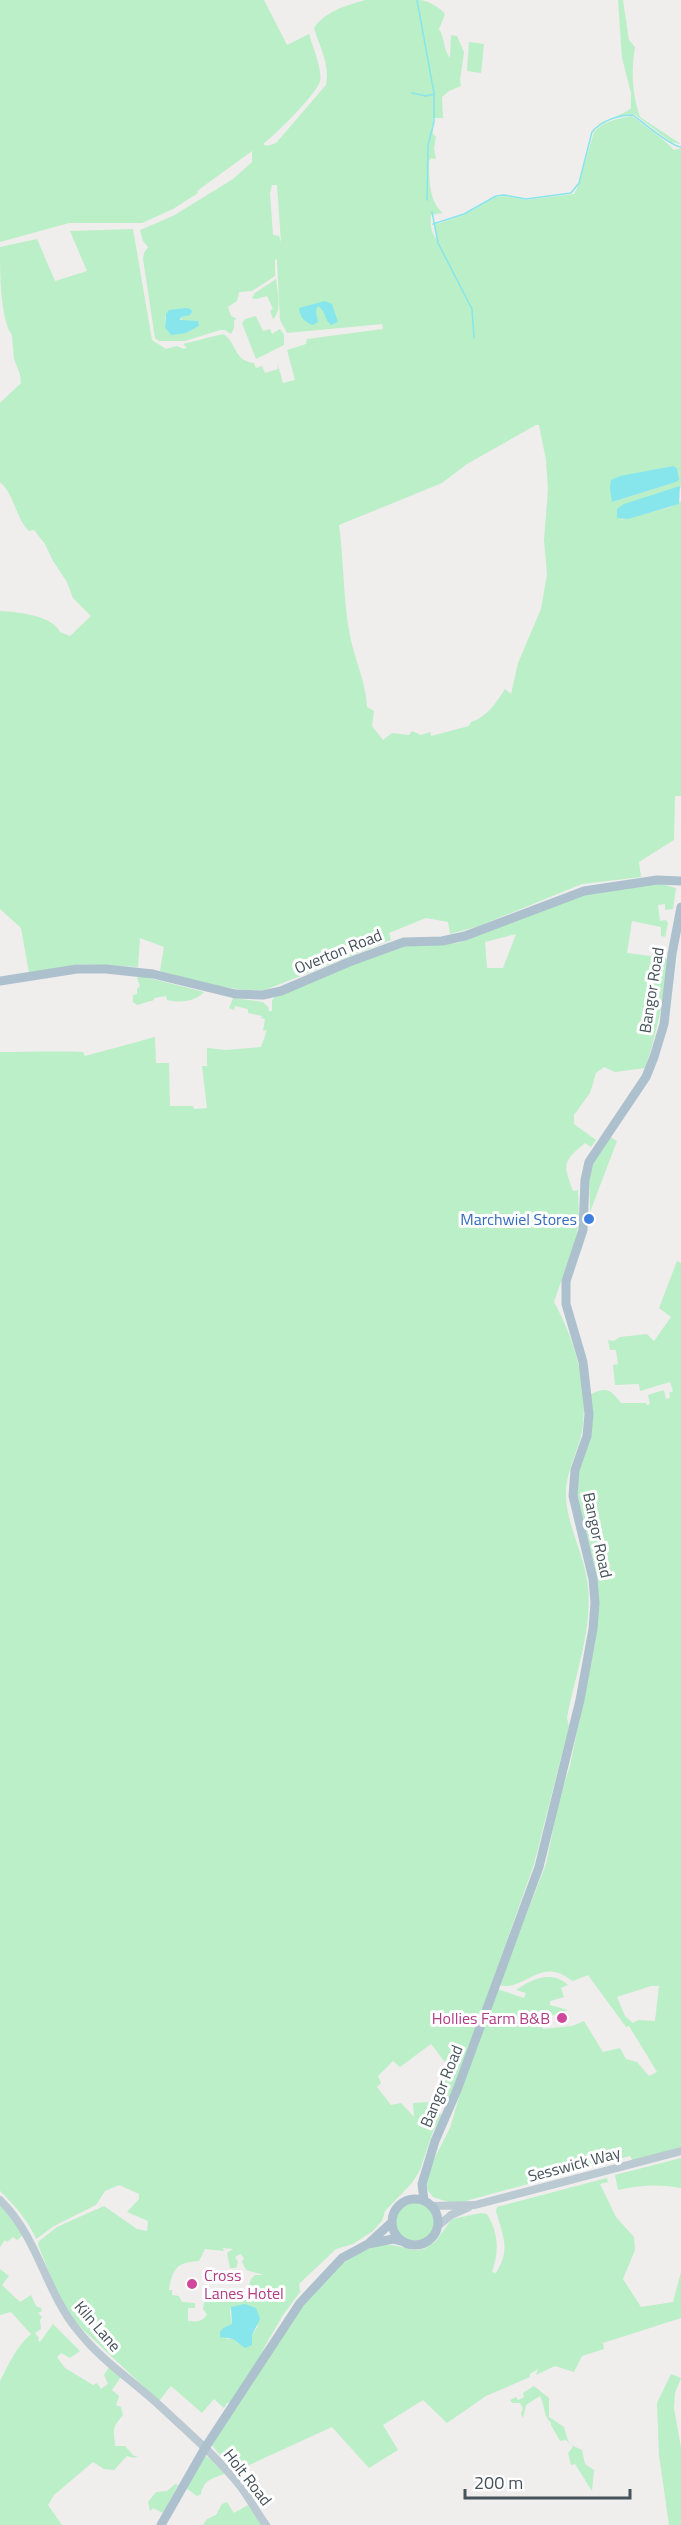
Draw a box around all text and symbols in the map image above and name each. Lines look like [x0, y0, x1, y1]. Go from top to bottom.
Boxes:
street label: Overton Road [291, 923, 385, 979]
street label: Bangor Road [632, 945, 670, 1035]
place label: Marchwiel Stores [460, 1207, 577, 1231]
marker: Marchwiel Stores [582, 1212, 596, 1226]
street label: Bangor Road [577, 1490, 619, 1580]
place label: Hollies Farm B&B [432, 2006, 550, 2030]
marker: Hollies Farm B&B [555, 2011, 569, 2025]
street label: Bangor Road [414, 2041, 468, 2131]
street label: Sesswick Way [525, 2140, 623, 2188]
place label: Cross Lanes Hotel [204, 2263, 284, 2305]
marker: Cross Lanes Hotel [185, 2277, 199, 2291]
street label: Kiln Lane [69, 2295, 127, 2357]
street label: Holt Road [218, 2443, 278, 2511]
scale bar [465, 2462, 630, 2500]
text: 200 m [474, 2469, 523, 2496]

